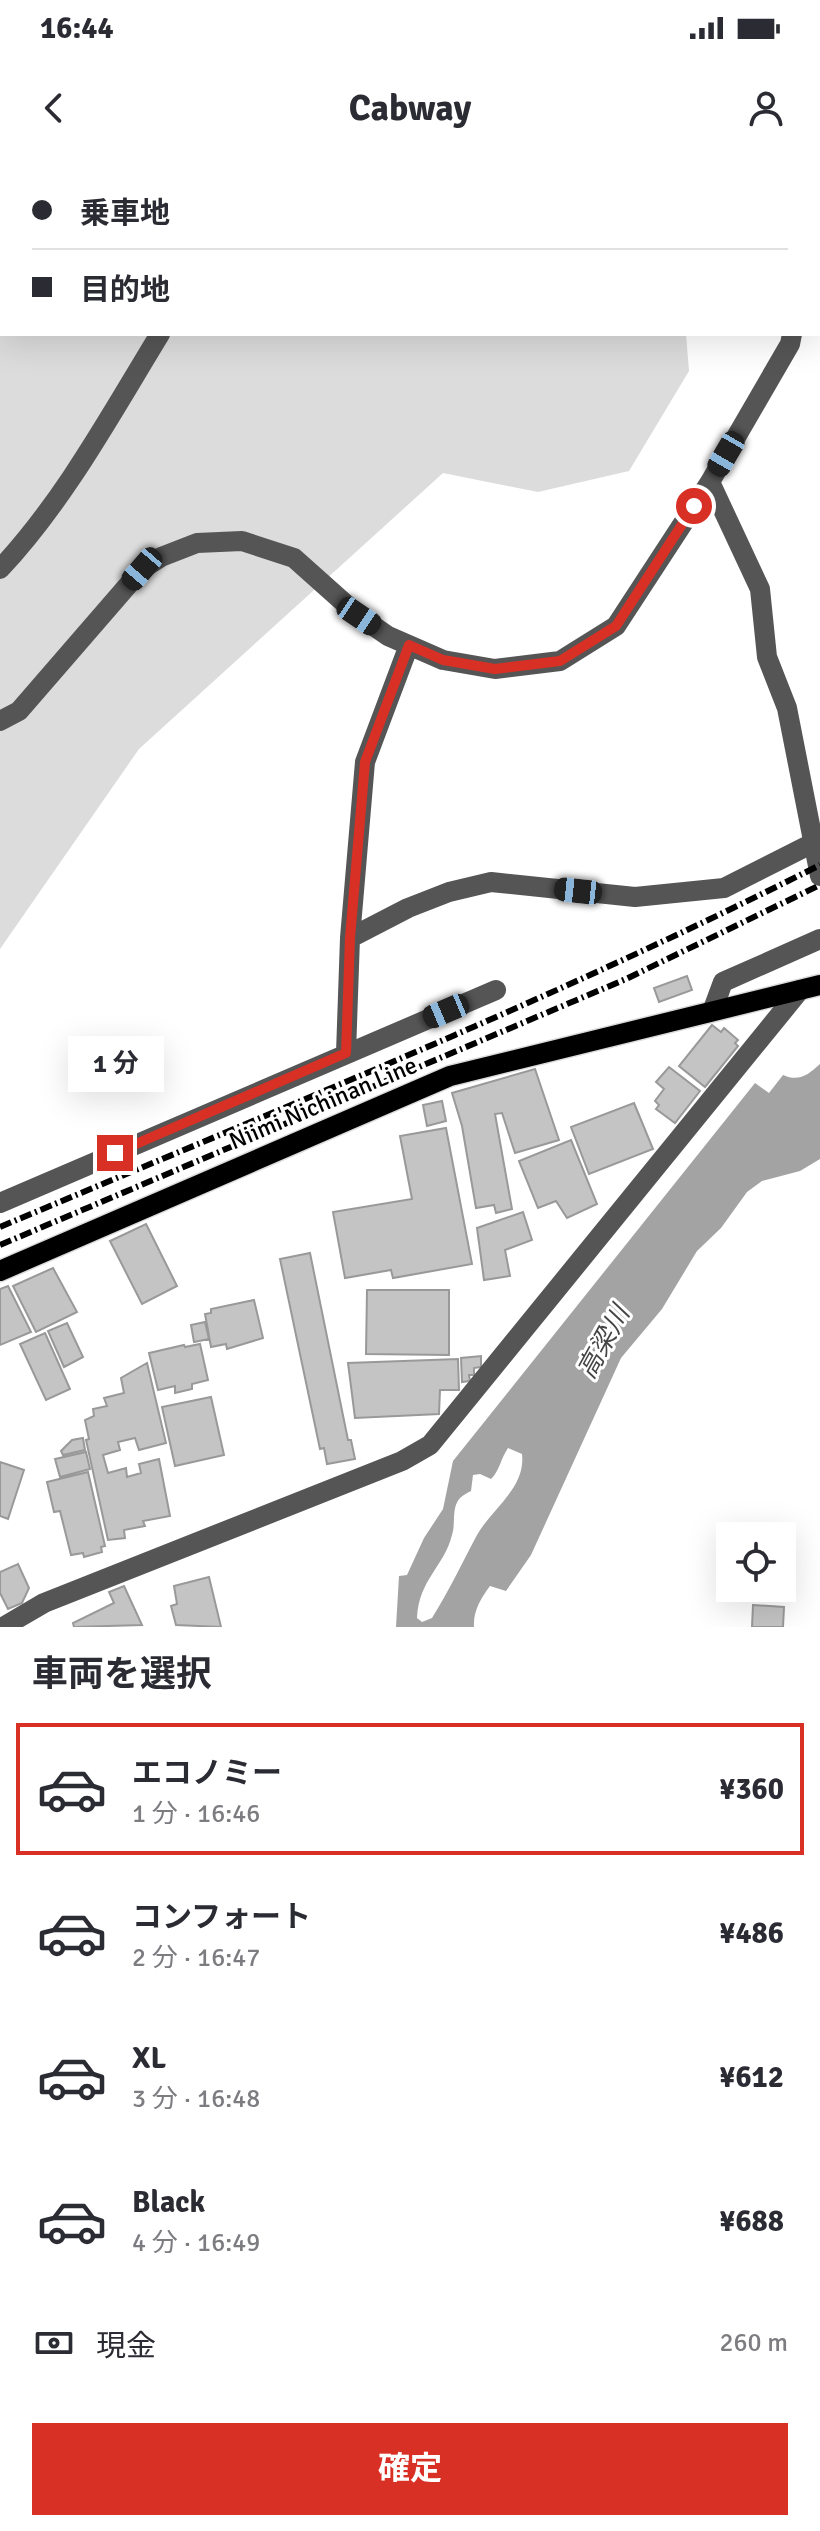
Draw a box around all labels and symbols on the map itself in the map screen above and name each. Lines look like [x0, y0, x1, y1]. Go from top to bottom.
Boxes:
car [704, 427, 748, 481]
route start [676, 488, 712, 524]
car [117, 543, 167, 595]
car [332, 593, 386, 639]
car [553, 877, 603, 905]
car [419, 991, 473, 1031]
callout: 1 分 [67, 1037, 163, 1093]
street label: Niimi Nichinan Line [225, 1050, 421, 1156]
route end [97, 1135, 133, 1171]
water label: 高梁川 [571, 1298, 638, 1384]

